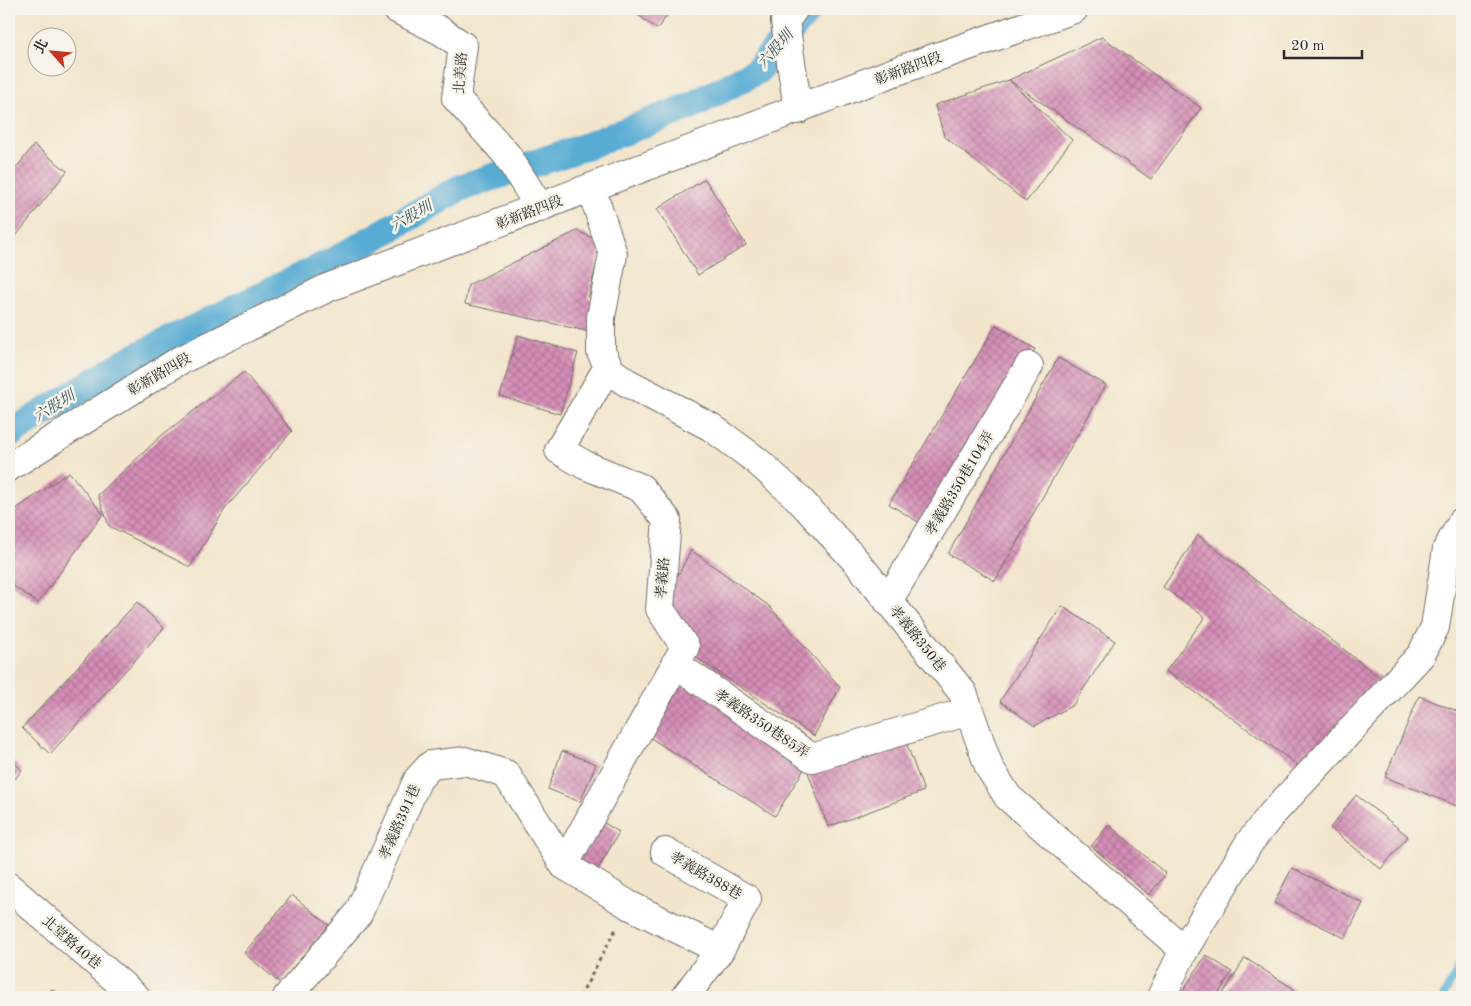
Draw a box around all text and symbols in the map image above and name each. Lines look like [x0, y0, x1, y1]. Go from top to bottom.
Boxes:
water label: 六股圳 [754, 25, 799, 72]
north arrow [28, 28, 78, 78]
scale bar [1284, 28, 1361, 60]
text: 北 [31, 37, 51, 56]
text: 20 m [1291, 39, 1325, 54]
street label: 彰新路四段 [873, 49, 944, 87]
street label: 北美路 [452, 52, 469, 95]
street label: 彰新路四段 [494, 193, 565, 232]
water label: 六股圳 [388, 196, 438, 235]
street label: 彰新路四段 [125, 350, 193, 398]
water label: 六股圳 [31, 386, 80, 426]
street label: 孝義路350巷104弄 [922, 429, 996, 538]
street label: 孝義路 [653, 556, 672, 600]
street label: 孝義路350巷 [886, 602, 949, 674]
street label: 孝義路350巷85弄 [712, 686, 812, 761]
street label: 孝義路391巷 [376, 782, 423, 862]
street label: 孝義路388巷 [667, 849, 744, 902]
street label: 北堂路40巷 [39, 913, 104, 972]

